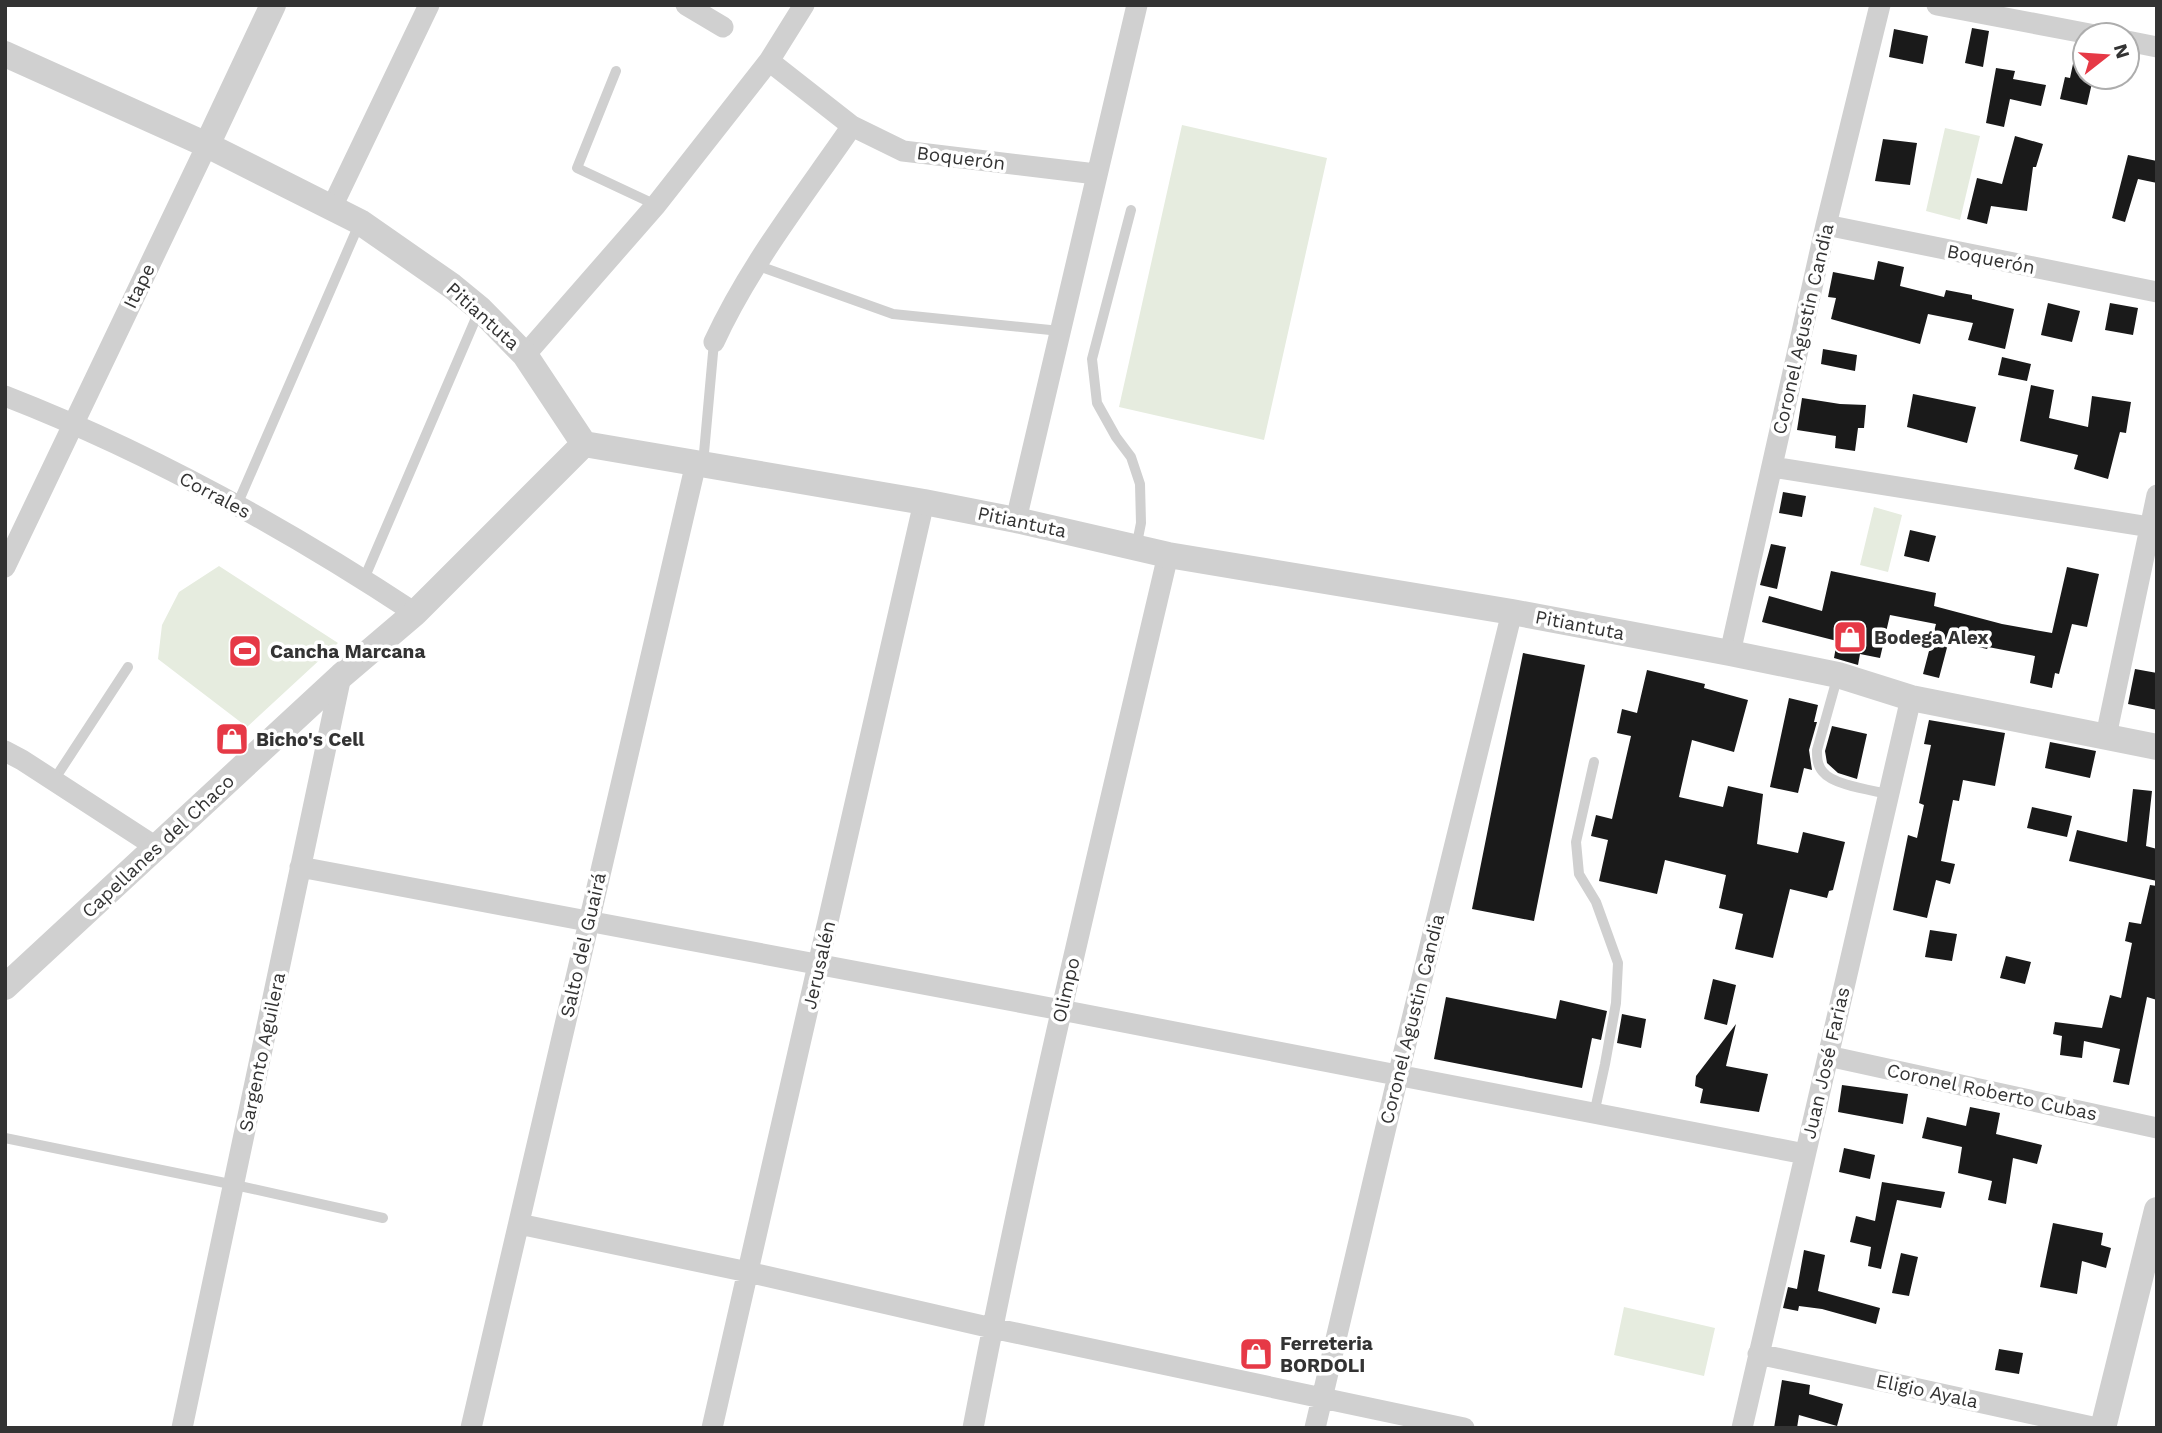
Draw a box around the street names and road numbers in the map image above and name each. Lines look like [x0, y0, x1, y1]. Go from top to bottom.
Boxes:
street label: Boquerón [915, 141, 1007, 175]
street label: Coronel Agustin Candia [1768, 221, 1839, 437]
street label: Boquerón [1945, 239, 2037, 279]
street label: Itape [118, 260, 160, 312]
street label: Pitiantuta [442, 277, 524, 355]
street label: Corrales [176, 467, 254, 523]
street label: Pitiantuta [975, 501, 1069, 543]
street label: Pitiantuta [1533, 605, 1627, 645]
street label: Capellanes del Chaco [77, 769, 239, 923]
street label: Salto del Guairá [555, 870, 611, 1020]
street label: Coronel Agustin Candia [1375, 911, 1449, 1126]
street label: Jerusalén [798, 918, 840, 1012]
street label: Olimpo [1047, 955, 1085, 1025]
street label: Sargento Aguilera [234, 970, 290, 1134]
street label: Juan José Farias [1797, 985, 1855, 1141]
street label: Coronel Roberto Cubas [1885, 1058, 2099, 1126]
street label: Eligio Ayala [1874, 1369, 1980, 1413]

